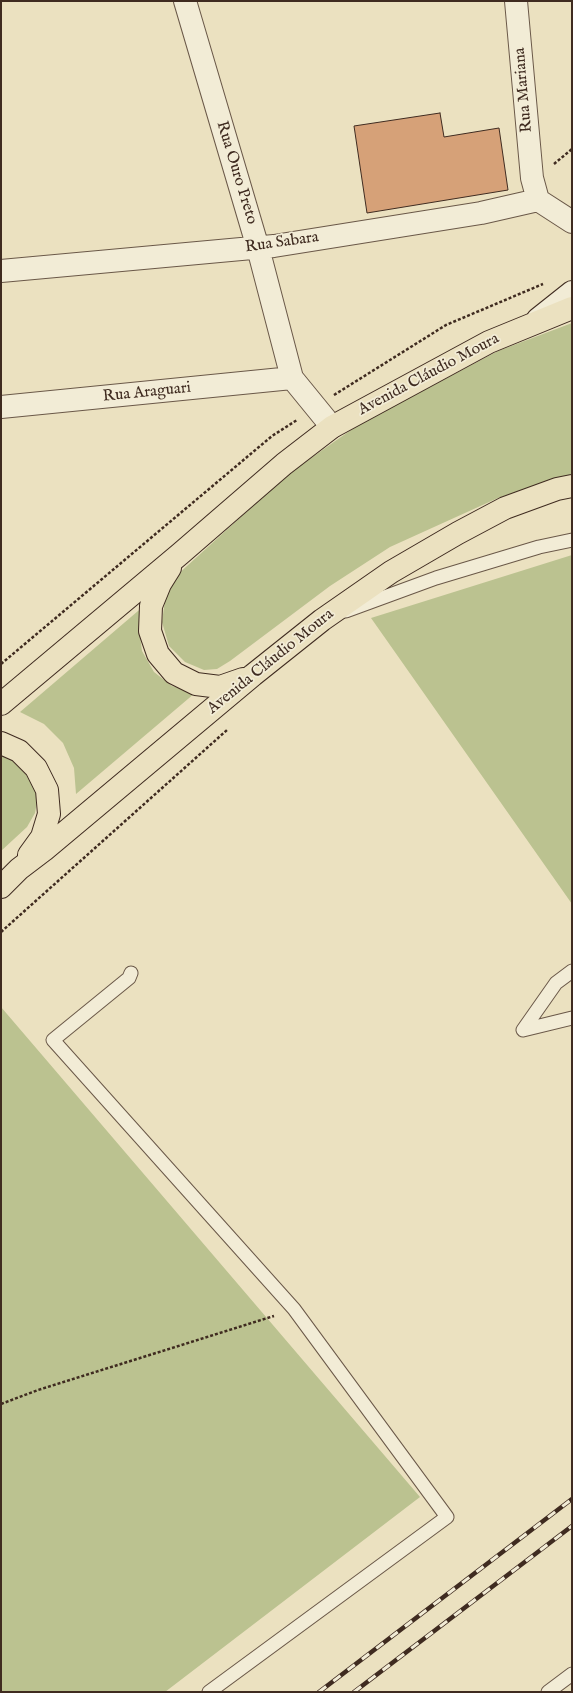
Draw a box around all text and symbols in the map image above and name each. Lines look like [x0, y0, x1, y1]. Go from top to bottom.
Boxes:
street label: Rua Mariana [511, 47, 537, 133]
street label: Rua Ouro Preto [211, 119, 261, 227]
street label: Rua Sabara [244, 228, 320, 258]
street label: Avenida Cláudio Moura [355, 330, 503, 420]
street label: Rua Araguari [102, 379, 192, 407]
street label: Avenida Cláudio Moura [204, 605, 338, 719]

